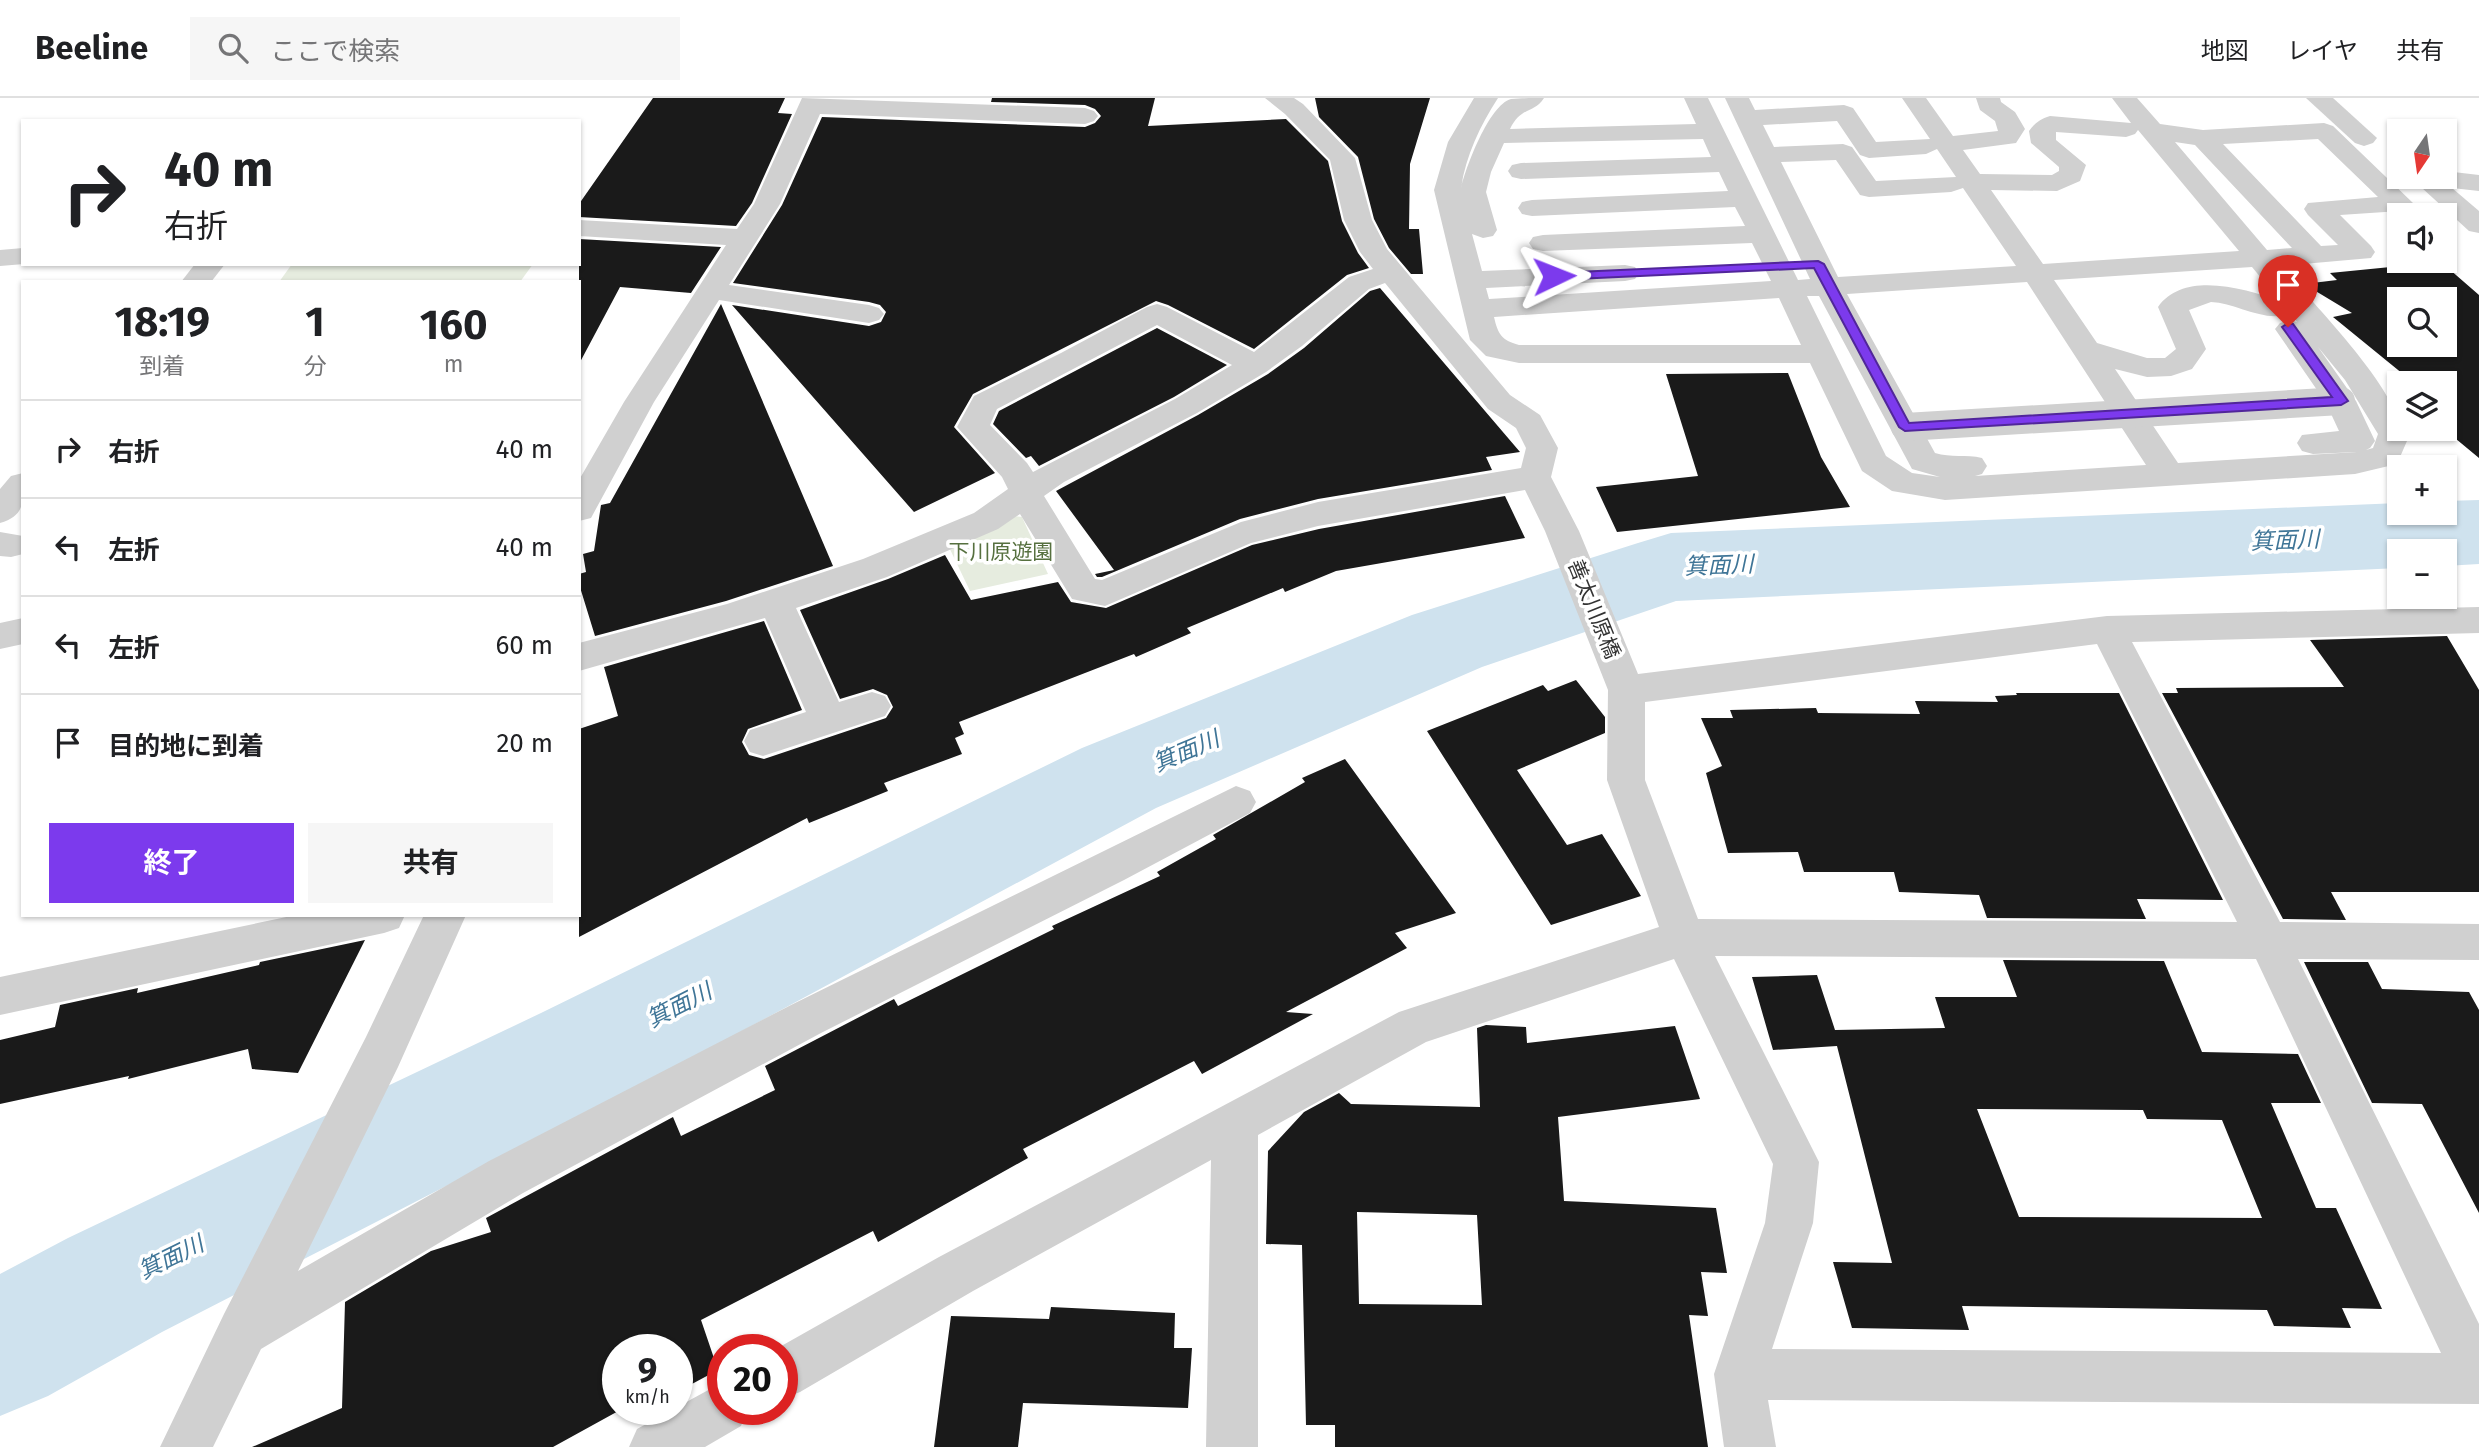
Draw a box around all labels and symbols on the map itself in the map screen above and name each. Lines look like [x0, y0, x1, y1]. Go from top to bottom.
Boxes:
north arrow [2387, 119, 2457, 189]
position arrow [1517, 239, 1591, 313]
pin [2258, 255, 2318, 327]
water label: 箕面川 [2250, 525, 2323, 555]
park label: 下川原遊園 [949, 539, 1054, 565]
water label: 箕面川 [1684, 550, 1757, 580]
street label: 善太川原橋 [1562, 555, 1626, 663]
water label: 箕面川 [1149, 723, 1226, 777]
water label: 箕面川 [642, 976, 719, 1033]
water label: 箕面川 [134, 1228, 211, 1285]
speed limit sign: 20 [707, 1334, 798, 1425]

